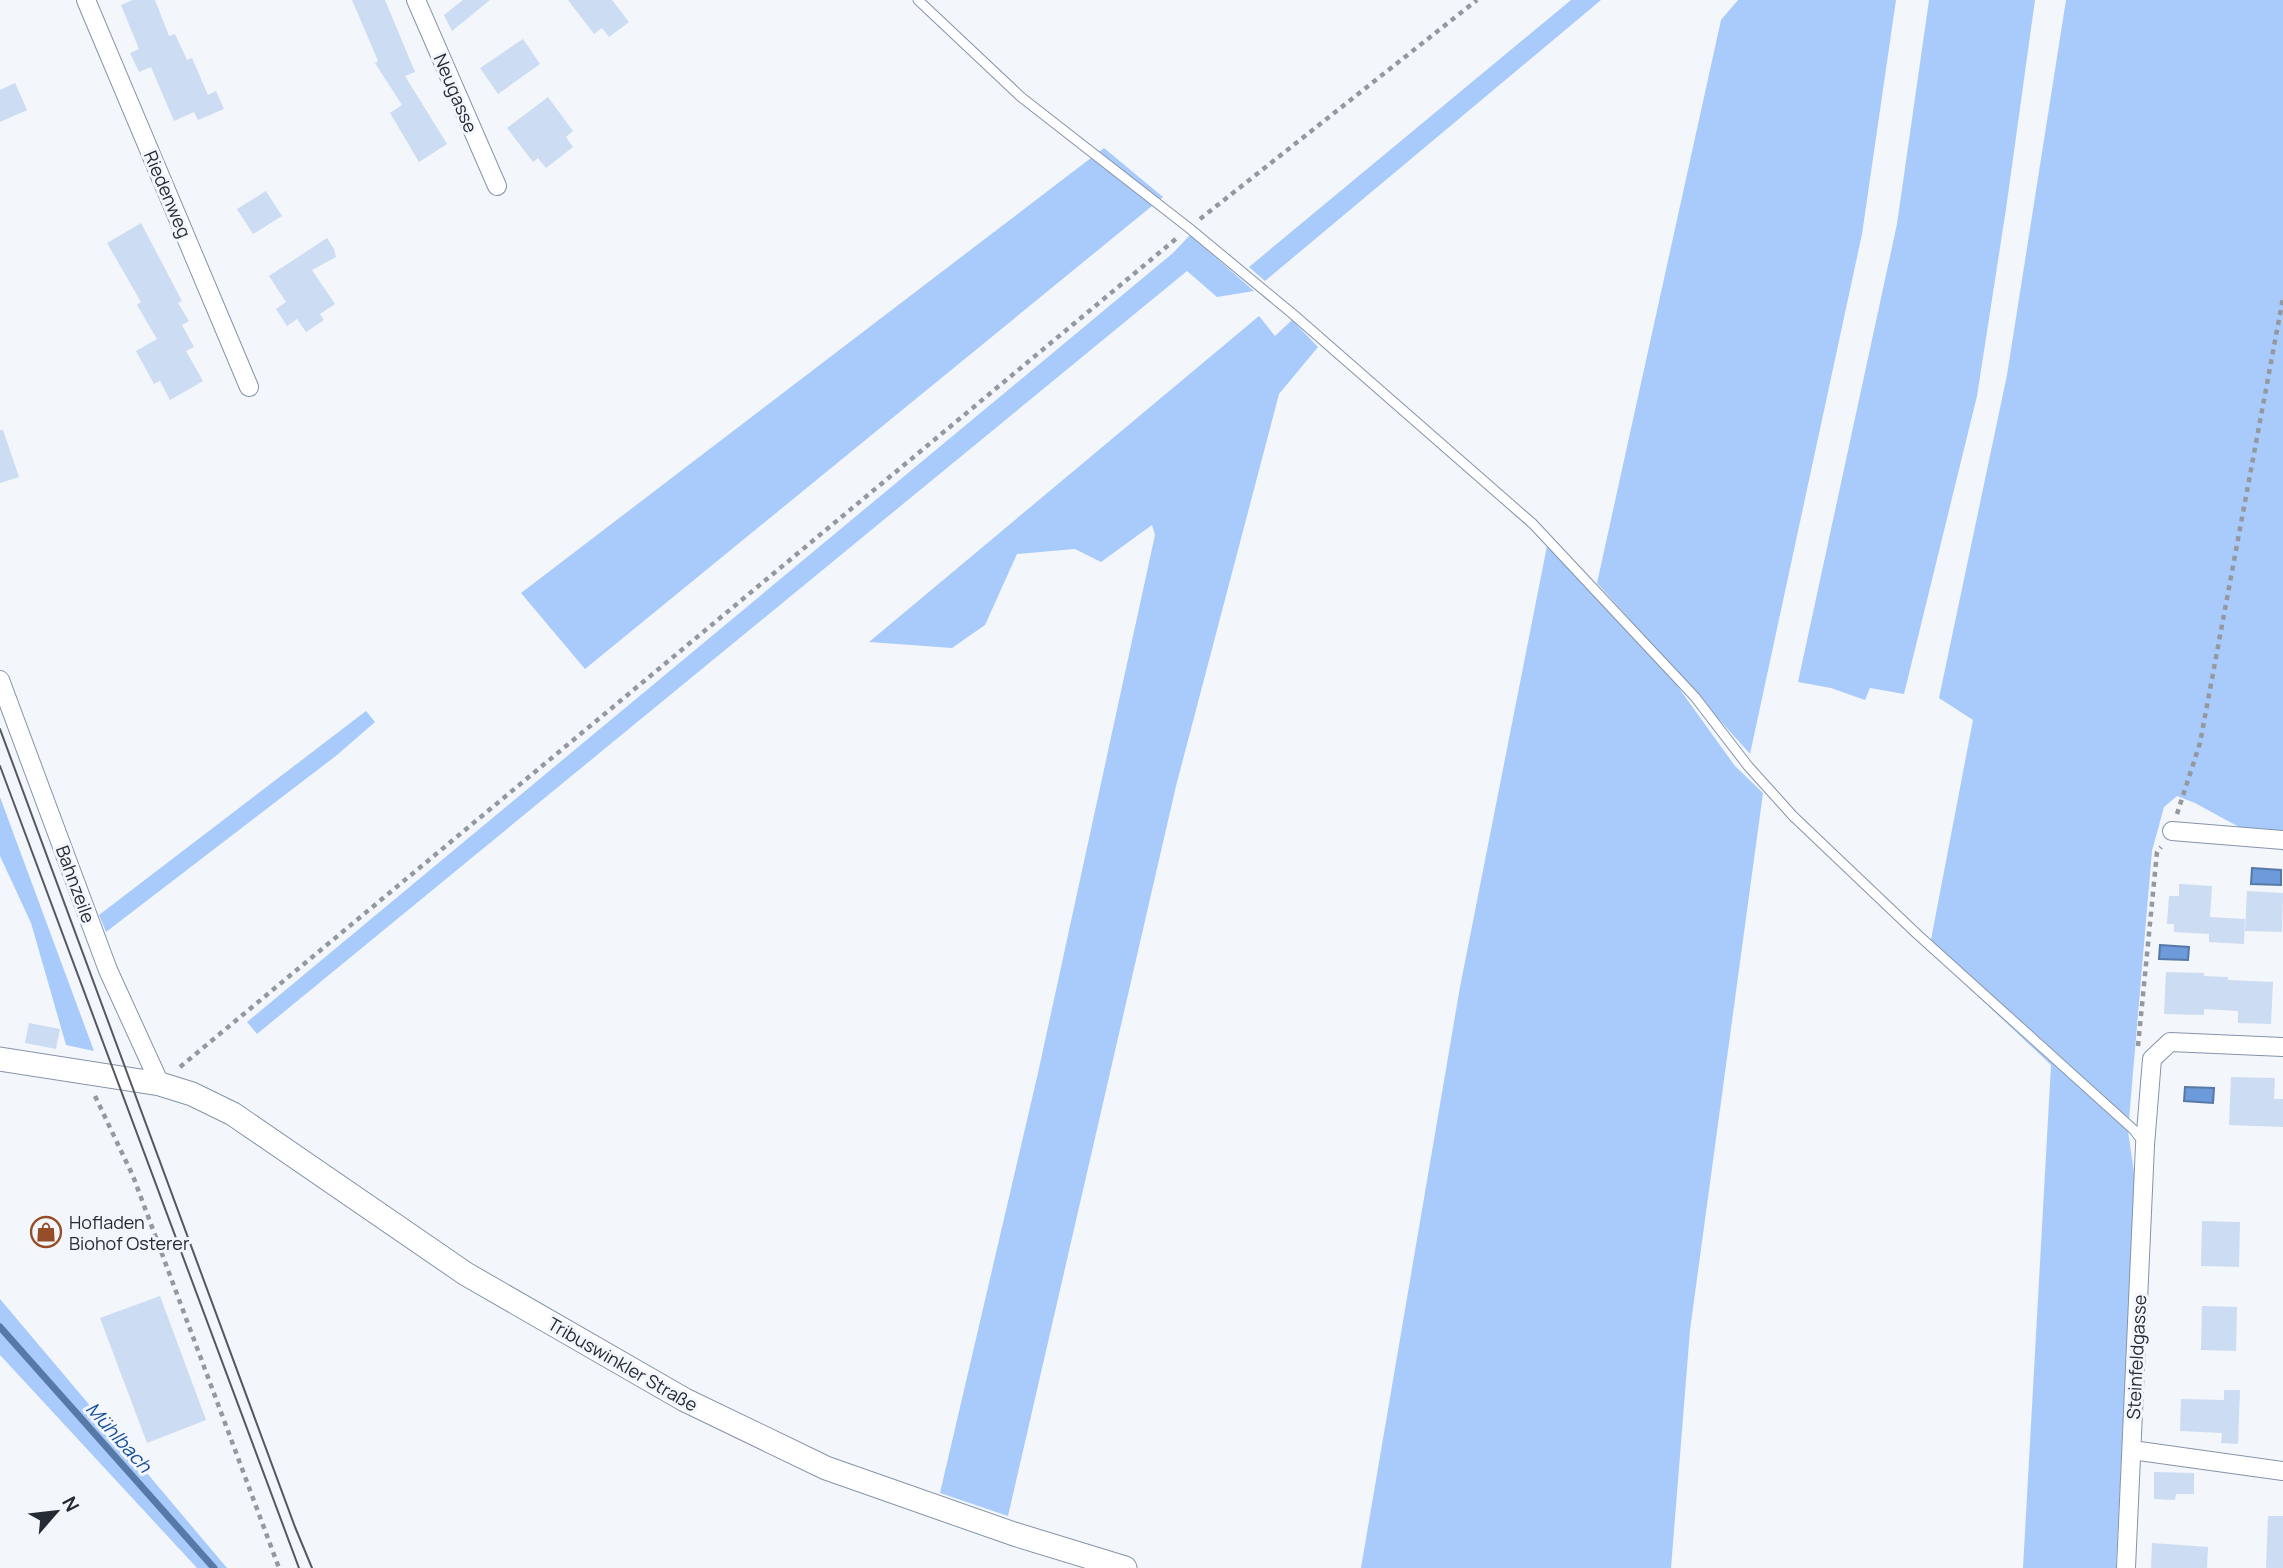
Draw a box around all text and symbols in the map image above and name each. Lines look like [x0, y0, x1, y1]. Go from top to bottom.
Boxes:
street label: Neugasse [429, 50, 483, 136]
street label: Riedenweg [139, 147, 197, 241]
street label: Bahnzeile [51, 842, 101, 926]
place label: Hofladen Biohof Osterer [69, 1210, 190, 1255]
shop icon: Hofladen Biohof Osterer [29, 1215, 63, 1249]
street label: Steinfeldgasse [2121, 1294, 2151, 1420]
street label: Tribuswinkler Straße [544, 1311, 702, 1417]
water label: Mühlbach [80, 1396, 158, 1478]
north arrow [21, 1477, 91, 1547]
text: N [56, 1492, 86, 1516]

